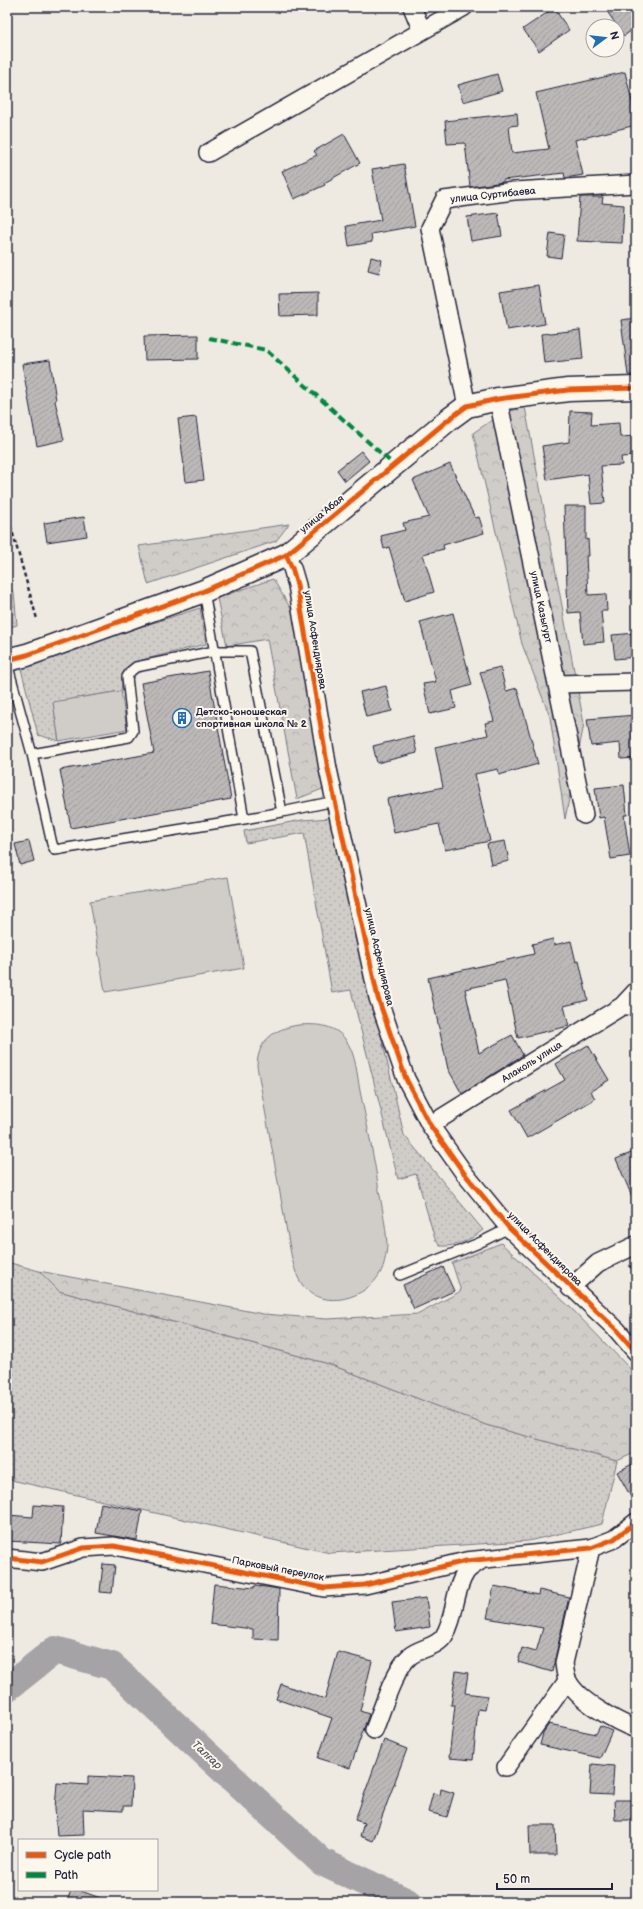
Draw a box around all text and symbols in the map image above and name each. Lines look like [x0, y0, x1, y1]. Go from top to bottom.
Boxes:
north arrow [585, 18, 625, 58]
text: N [607, 30, 622, 41]
street label: улица Суртибаева [450, 185, 536, 205]
street label: улица Абая [297, 492, 347, 535]
street label: улица Казыгурт [528, 570, 555, 644]
street label: улица Асфендиярова [301, 590, 329, 690]
place label: Детско-юношеская спортивная школа № 2 [196, 706, 307, 730]
building icon: Детско-юношеская спортивная школа № 2 [171, 707, 193, 729]
street label: улица Асфендиярова [362, 907, 396, 1007]
street label: Алаколь улица [499, 1039, 564, 1086]
street label: улица Асфендиярова [505, 1209, 585, 1289]
street label: Парковый переулок [231, 1554, 326, 1584]
water label: Талғар [189, 1738, 225, 1772]
legend [18, 1839, 158, 1891]
text: Cycle path [54, 1848, 111, 1863]
scale bar [497, 1865, 612, 1891]
text: Path [54, 1868, 79, 1883]
text: 50 m [503, 1872, 530, 1887]

